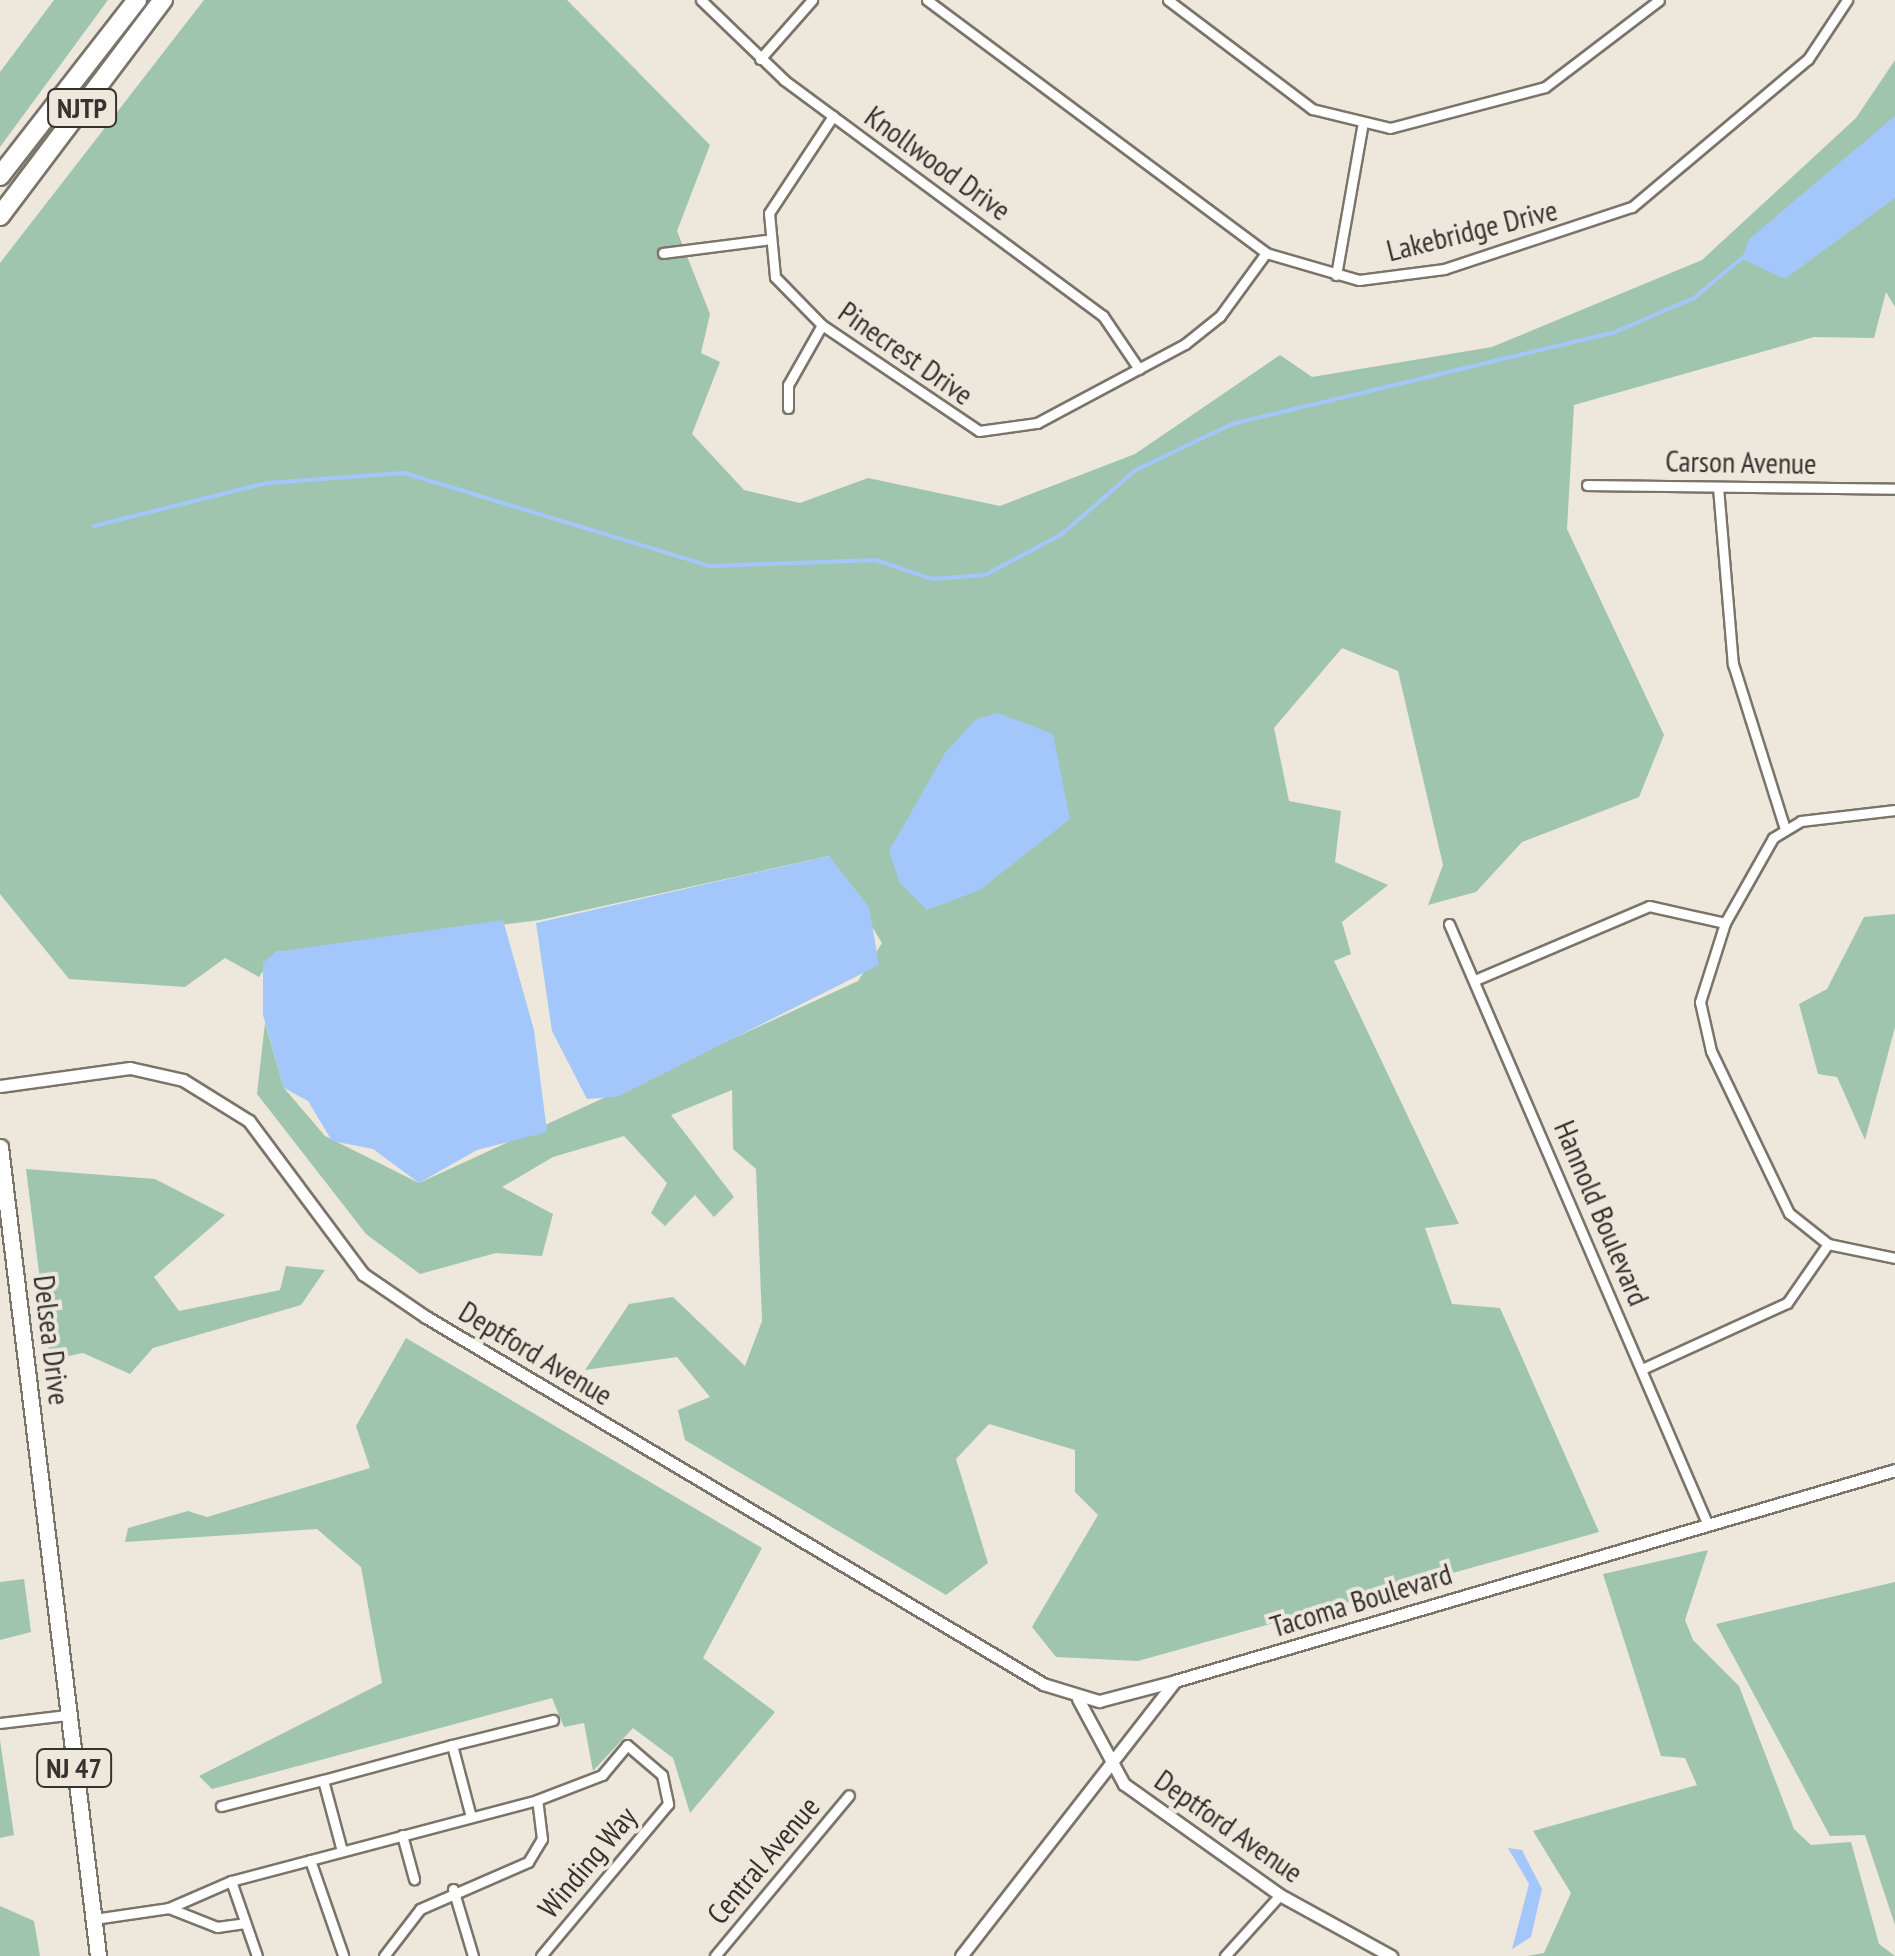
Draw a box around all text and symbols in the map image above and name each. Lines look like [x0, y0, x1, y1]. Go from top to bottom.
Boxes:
road number: NJTP [47, 85, 117, 131]
street label: Knollwood Drive [858, 98, 1018, 228]
street label: Lakebridge Drive [1383, 191, 1561, 269]
street label: Pinecrest Drive [832, 294, 980, 412]
street label: Carson Avenue [1665, 443, 1817, 481]
street label: Hannold Boulevard [1547, 1115, 1657, 1311]
street label: Delsea Drive [26, 1273, 78, 1407]
street label: Deptford Avenue [452, 1293, 620, 1413]
street label: Tacoma Boulevard [1266, 1555, 1456, 1645]
road number: NJ 47 [34, 1745, 114, 1791]
street label: Deptford Avenue [1148, 1762, 1310, 1890]
street label: Central Avenue [699, 1789, 827, 1931]
street label: Winding Way [530, 1799, 644, 1925]

